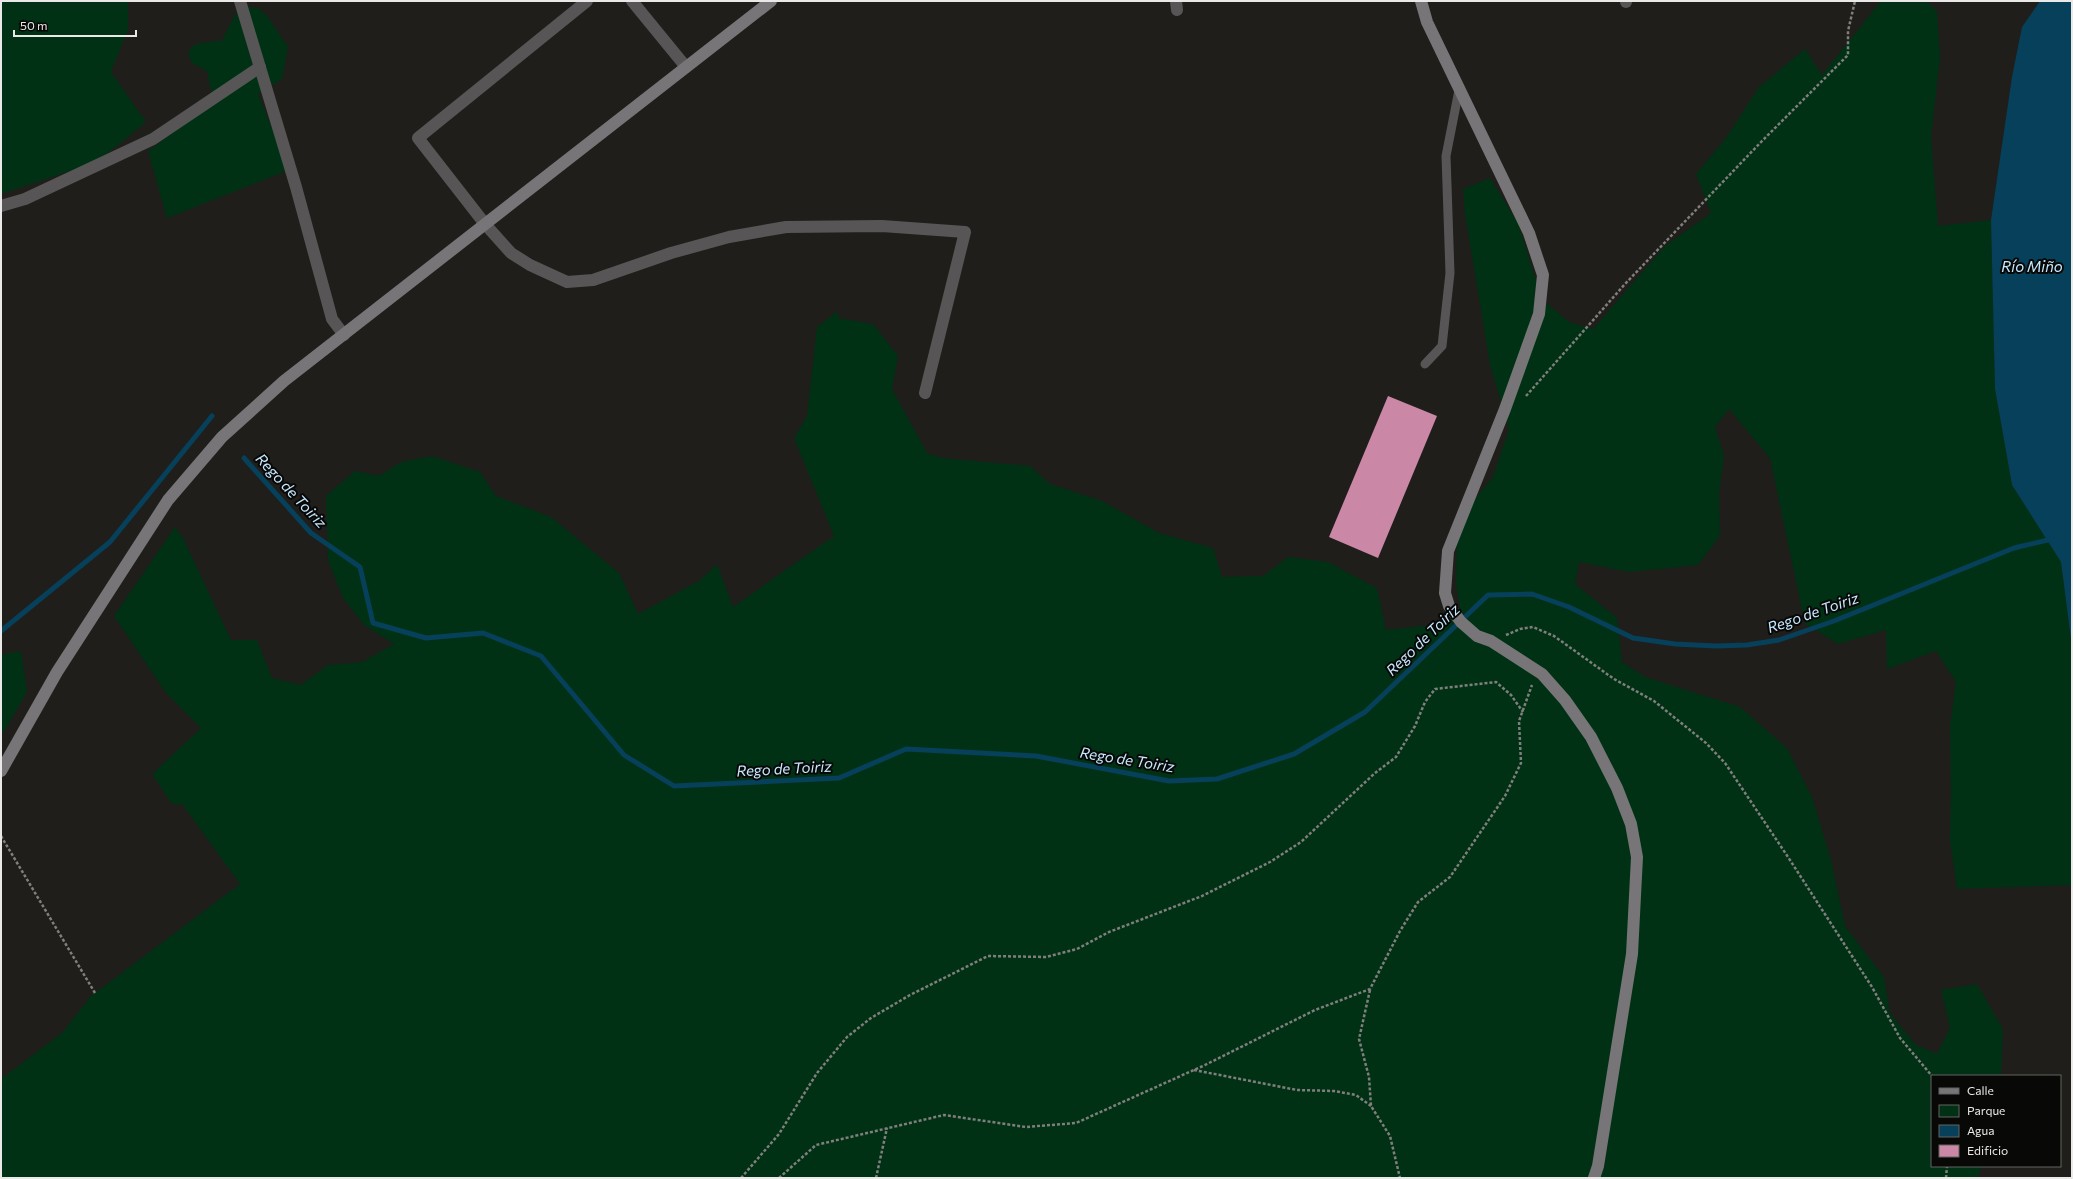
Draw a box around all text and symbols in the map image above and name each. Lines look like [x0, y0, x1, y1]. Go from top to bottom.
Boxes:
scale bar [14, 12, 136, 38]
text: 50 m [20, 18, 48, 32]
water label: Río Miño [2001, 257, 2063, 275]
water label: Rego de Toiriz [253, 449, 331, 532]
water label: Rego de Toiriz [1765, 588, 1861, 636]
water label: Rego de Toiriz [1382, 599, 1463, 679]
water label: Rego de Toiriz [1079, 743, 1176, 775]
water label: Rego de Toiriz [736, 756, 833, 779]
legend [1931, 1075, 2061, 1167]
text: Calle [1967, 1083, 1994, 1097]
text: Parque [1967, 1103, 2005, 1117]
text: Agua [1967, 1123, 1995, 1137]
text: Edificio [1967, 1143, 2008, 1157]

